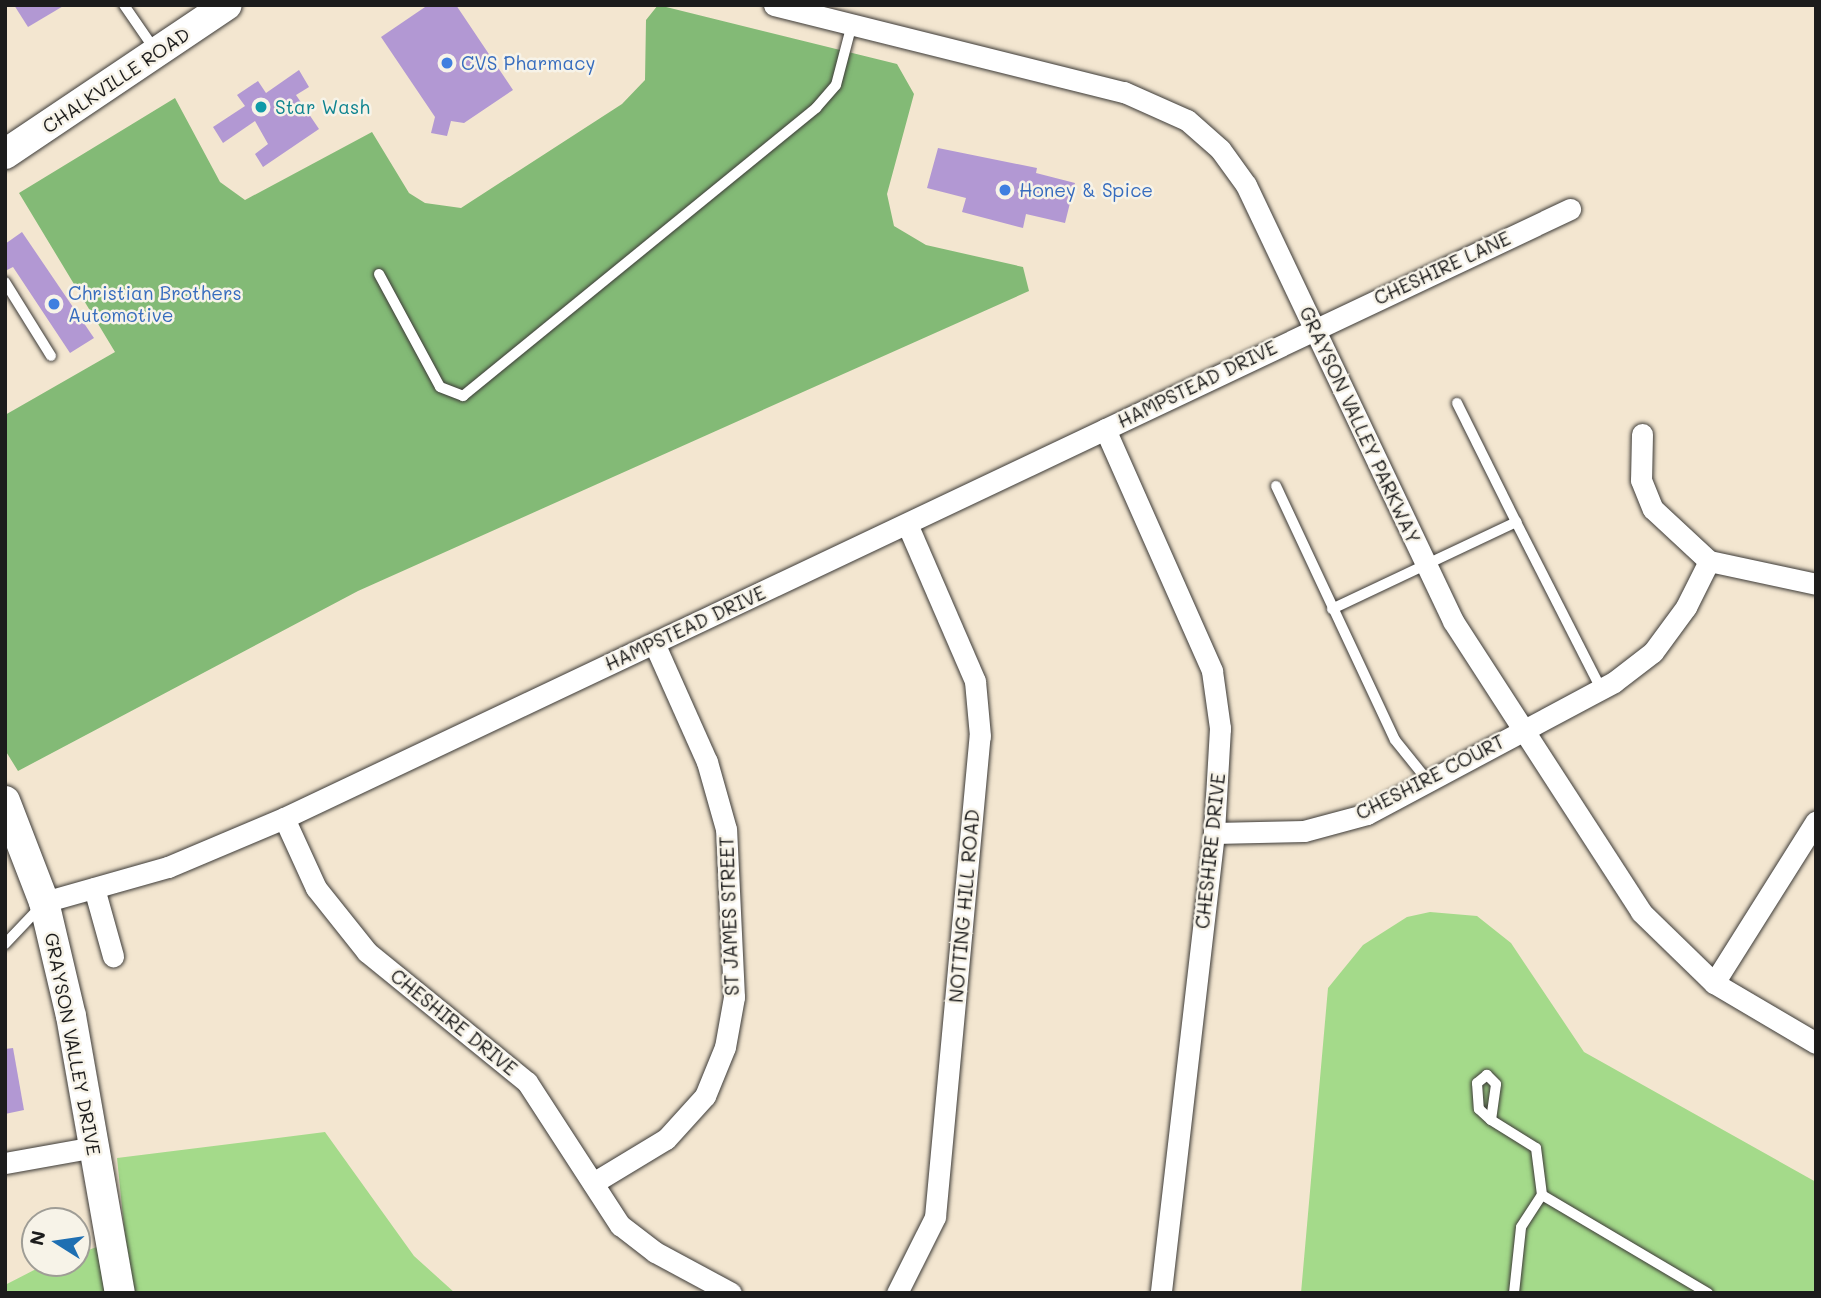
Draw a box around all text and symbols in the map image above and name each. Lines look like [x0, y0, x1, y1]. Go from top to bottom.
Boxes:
street label: CHALKVILLE ROAD [38, 22, 194, 138]
place label: CVS Pharmacy [461, 52, 595, 74]
marker: CVS Pharmacy [439, 55, 455, 71]
place label: Star Wash [275, 96, 370, 118]
marker: Star Wash [253, 99, 269, 115]
place label: Honey & Spice [1019, 179, 1153, 201]
marker: Honey & Spice [997, 182, 1013, 198]
street label: CHESHIRE LANE [1370, 226, 1514, 310]
place label: Christian Brothers Automotive [68, 282, 242, 326]
marker: Christian Brothers Automotive [46, 296, 62, 312]
street label: GRAYSON VALLEY PARKWAY [1295, 303, 1425, 547]
street label: HAMPSTEAD DRIVE [1114, 335, 1280, 433]
street label: HAMPSTEAD DRIVE [601, 581, 769, 675]
street label: CHESHIRE COURT [1352, 730, 1508, 824]
street label: CHESHIRE DRIVE [1190, 772, 1230, 930]
street label: NOTTING HILL ROAD [944, 808, 984, 1004]
street label: ST JAMES STREET [715, 836, 743, 996]
street label: GRAYSON VALLEY DRIVE [40, 931, 106, 1157]
street label: CHESHIRE DRIVE [386, 964, 522, 1080]
north arrow [21, 1207, 91, 1277]
text: N [23, 1228, 51, 1248]

